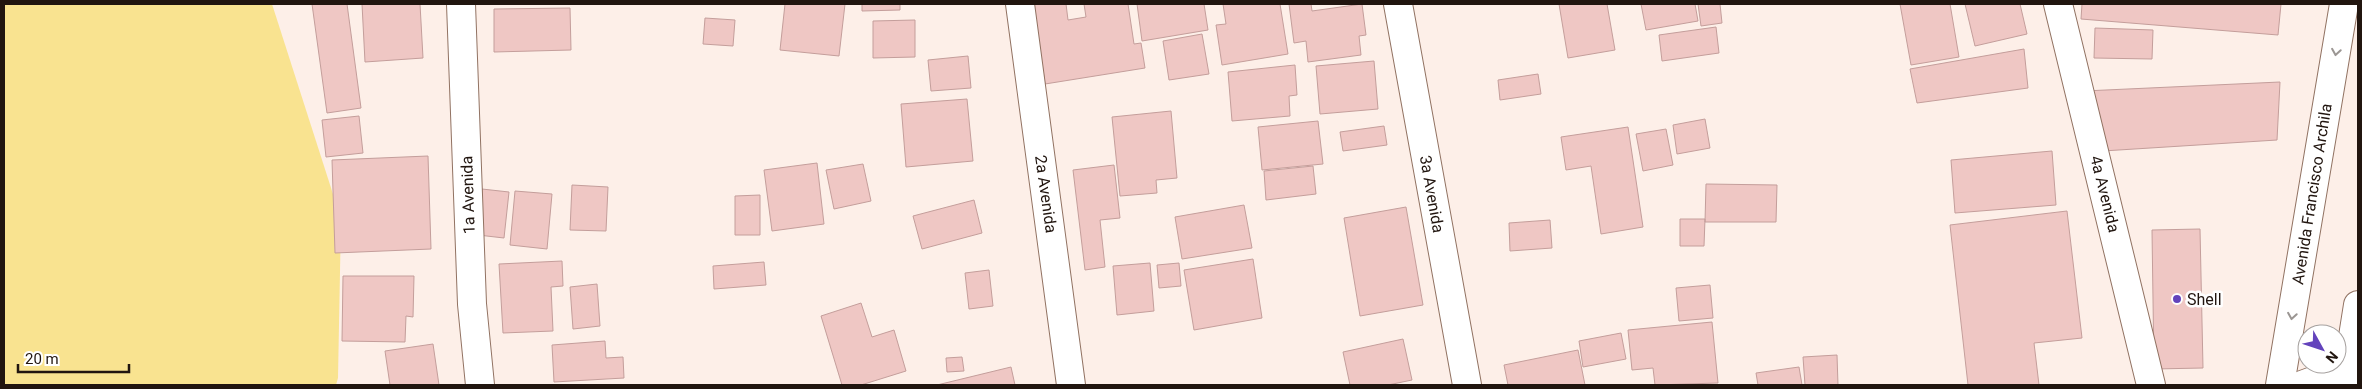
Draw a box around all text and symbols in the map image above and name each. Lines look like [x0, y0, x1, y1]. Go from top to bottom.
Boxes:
one-way arrow [2331, 47, 2341, 56]
street label: Avenida Francisco Archila [2288, 102, 2336, 286]
street label: 2a Avenida [1031, 154, 1061, 234]
street label: 3a Avenida [1416, 154, 1448, 234]
street label: 4a Avenida [2086, 154, 2124, 234]
street label: 1a Avenida [457, 156, 479, 234]
place label: Shell [2187, 290, 2222, 309]
marker: Shell [2171, 293, 2183, 305]
one-way arrow [2287, 311, 2297, 320]
north arrow [2297, 324, 2347, 374]
scale bar [18, 342, 129, 374]
text: N [2323, 348, 2341, 366]
text: 20 m [25, 350, 59, 368]

